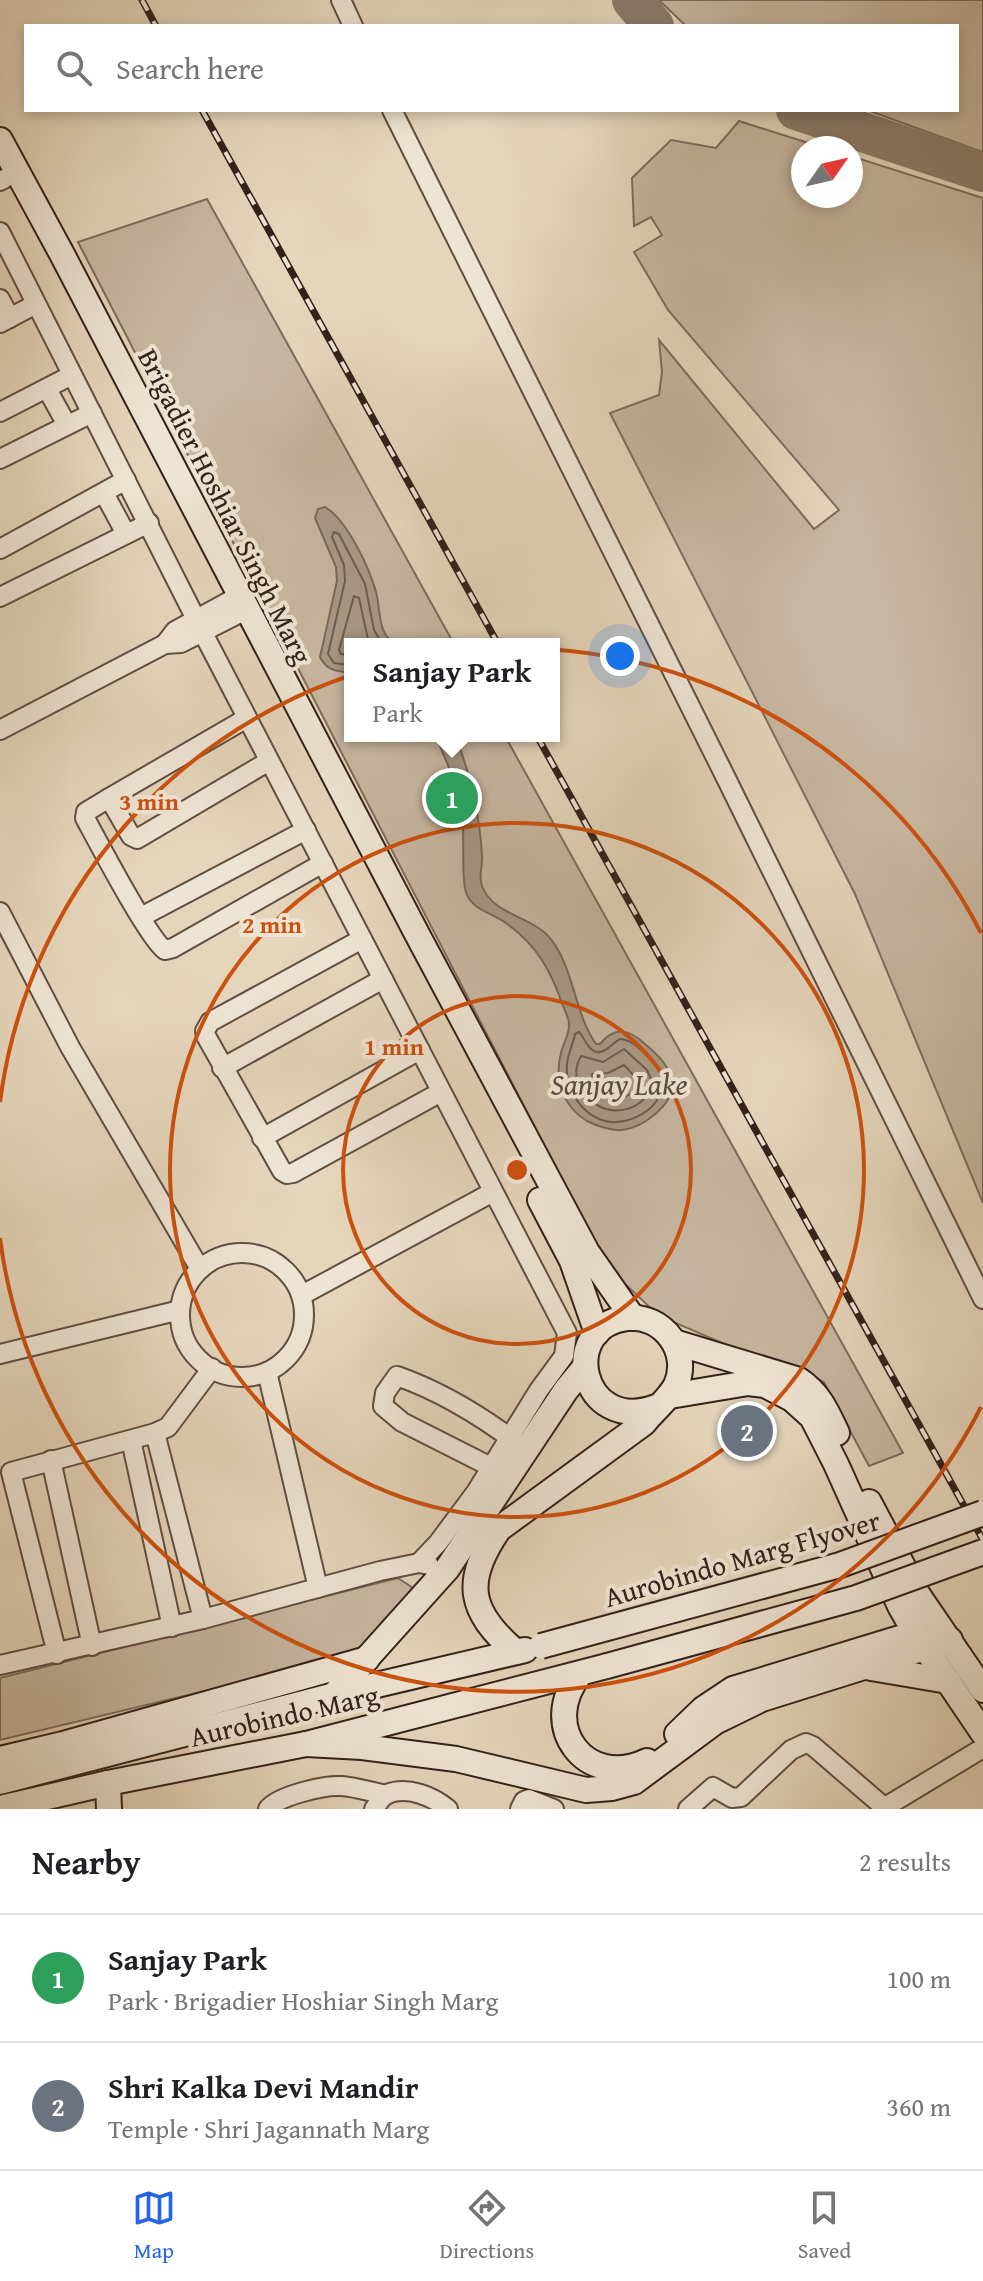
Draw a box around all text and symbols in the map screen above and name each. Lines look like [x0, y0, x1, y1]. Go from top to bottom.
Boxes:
search box [24, 24, 959, 112]
icon: search [52, 46, 96, 90]
text: Search here [116, 46, 264, 90]
north arrow [791, 136, 863, 208]
street label: Brigadier Hoshiar Singh Marg [128, 341, 324, 671]
your location [600, 636, 640, 676]
popup [344, 638, 560, 742]
text: Sanjay Park [373, 649, 531, 693]
text: Park [373, 693, 423, 732]
pin: 1 [426, 768, 478, 828]
text: 3 min [119, 784, 179, 819]
text: 2 min [242, 907, 302, 942]
text: 1 min [364, 1029, 424, 1064]
water label: Sanjay Lake [550, 1062, 688, 1106]
centre of rings [503, 1156, 531, 1184]
pin: 2 [721, 1401, 773, 1461]
street label: Aurobindo Marg Flyover [599, 1499, 885, 1617]
street label: Aurobindo Marg [186, 1673, 383, 1757]
text: Nearby [32, 1837, 141, 1886]
text: 2 results [859, 1842, 951, 1881]
text: Sanjay Park [108, 1937, 267, 1981]
text: 1 [51, 1959, 65, 1998]
text: 100 m [886, 1959, 951, 1998]
text: Park · Brigadier Hoshiar Singh Marg [108, 1981, 498, 2020]
text: Shri Kalka Devi Mandir [108, 2065, 419, 2109]
text: 2 [51, 2087, 65, 2126]
text: 360 m [886, 2087, 951, 2126]
text: Temple · Shri Jagannath Marg [108, 2109, 429, 2148]
tab: Map [132, 2186, 176, 2266]
tab: Directions [440, 2186, 534, 2266]
tab: Saved [798, 2186, 851, 2266]

